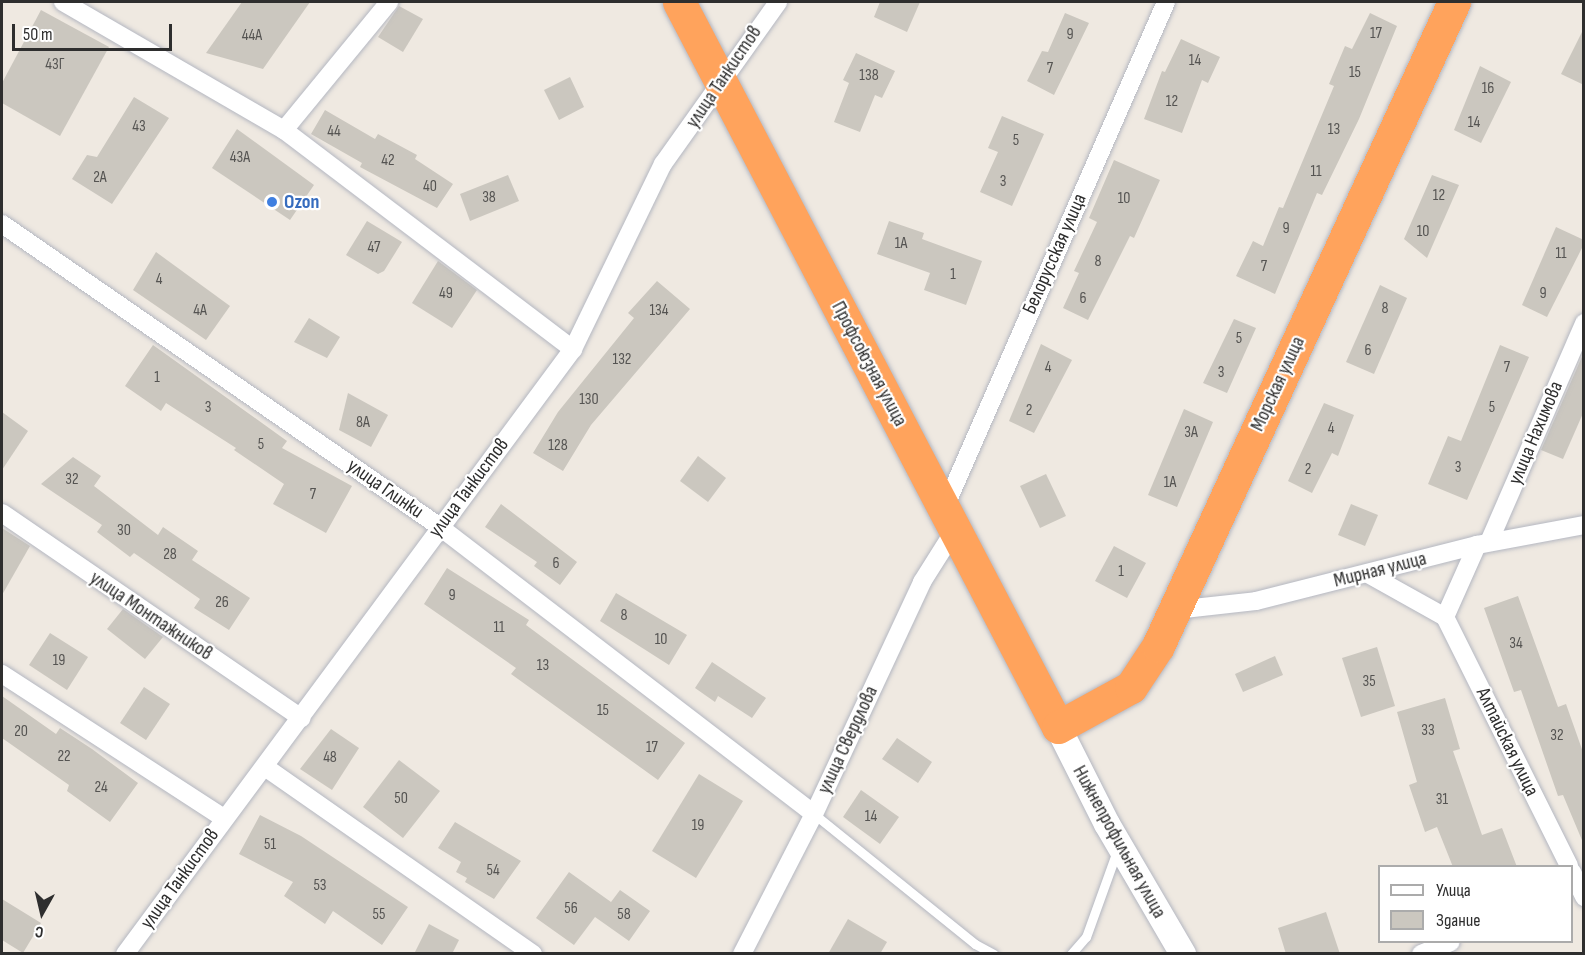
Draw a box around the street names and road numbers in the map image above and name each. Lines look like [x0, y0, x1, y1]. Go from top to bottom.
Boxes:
street label: улица Танкистов [681, 21, 767, 133]
street label: Белорусская улица [1018, 190, 1092, 318]
street label: Профсоюзная улица [826, 297, 912, 431]
street label: Морская улица [1246, 333, 1310, 435]
street label: улица Нахимова [1503, 378, 1569, 488]
street label: улица Танкистов [424, 434, 514, 542]
street label: улица Глинки [342, 454, 428, 524]
street label: Мирная улица [1331, 547, 1429, 593]
street label: улица Монтажников [85, 566, 217, 666]
street label: улица Свердлова [813, 682, 883, 798]
street label: Алтайская улица [1470, 684, 1544, 800]
street label: Нижнепрофильная улица [1067, 761, 1171, 923]
street label: улица Танкистов [136, 824, 224, 934]

